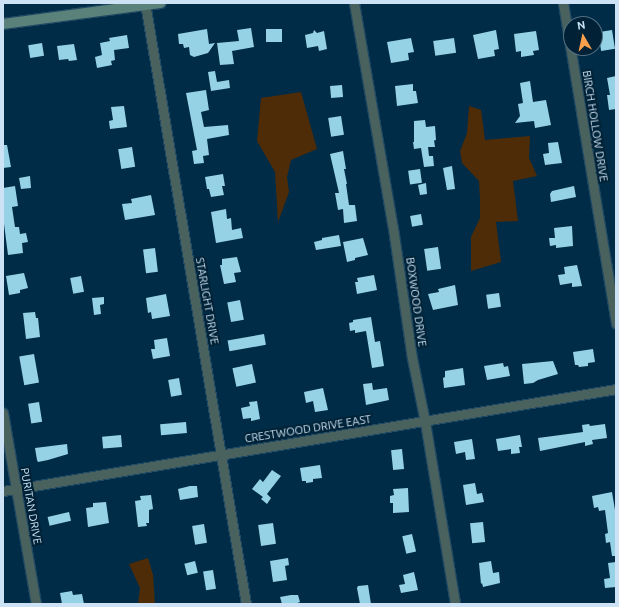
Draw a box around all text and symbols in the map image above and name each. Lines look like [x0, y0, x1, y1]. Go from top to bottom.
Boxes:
north arrow [563, 16, 603, 56]
text: N [576, 19, 586, 32]
street label: BIRCH HOLLOW DRIVE [580, 69, 610, 183]
street label: BOXWOOD DRIVE [403, 256, 429, 348]
street label: STARLIGHT DRIVE [193, 257, 221, 345]
street label: CRESTWOOD DRIVE EAST [244, 412, 372, 446]
street label: PURITAN DRIVE [18, 467, 44, 545]

